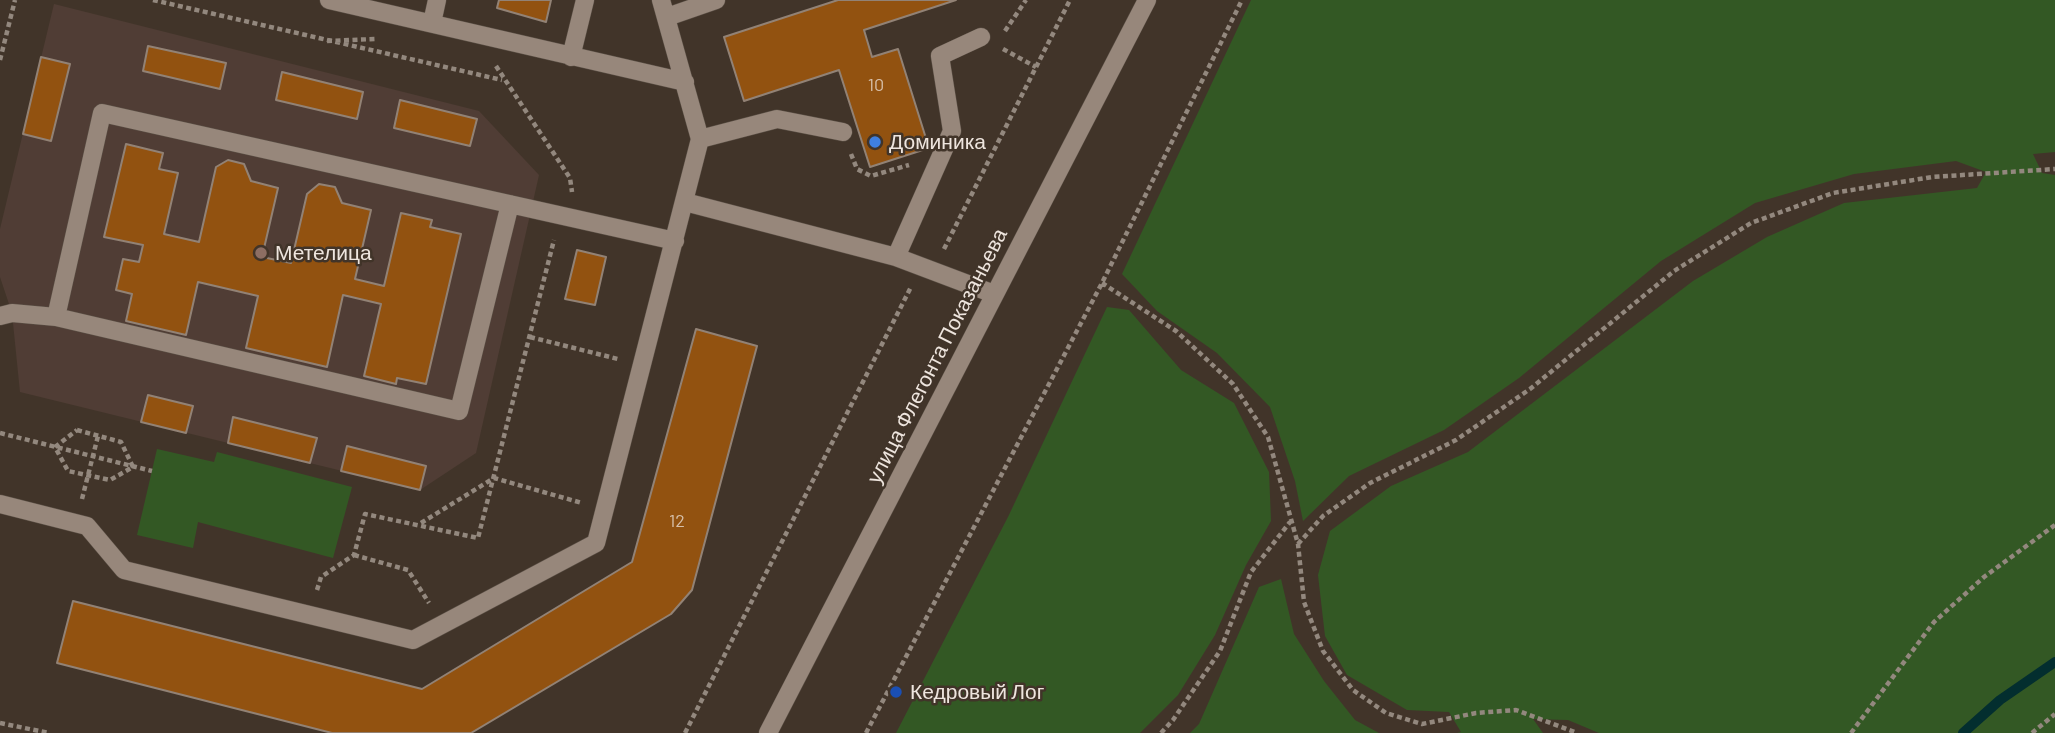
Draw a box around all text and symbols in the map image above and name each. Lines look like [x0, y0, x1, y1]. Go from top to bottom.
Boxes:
house number: 10 [868, 74, 884, 96]
place label: Доминика [889, 129, 986, 155]
marker: Доминика [867, 134, 883, 150]
street label: улица Флегонта Показаньева [862, 224, 1012, 488]
place label: Метелица [275, 240, 372, 266]
marker: Метелица [253, 245, 269, 261]
house number: 12 [669, 510, 685, 532]
place label: Кедровый Лог [910, 679, 1044, 705]
marker: Кедровый Лог [888, 684, 904, 700]

